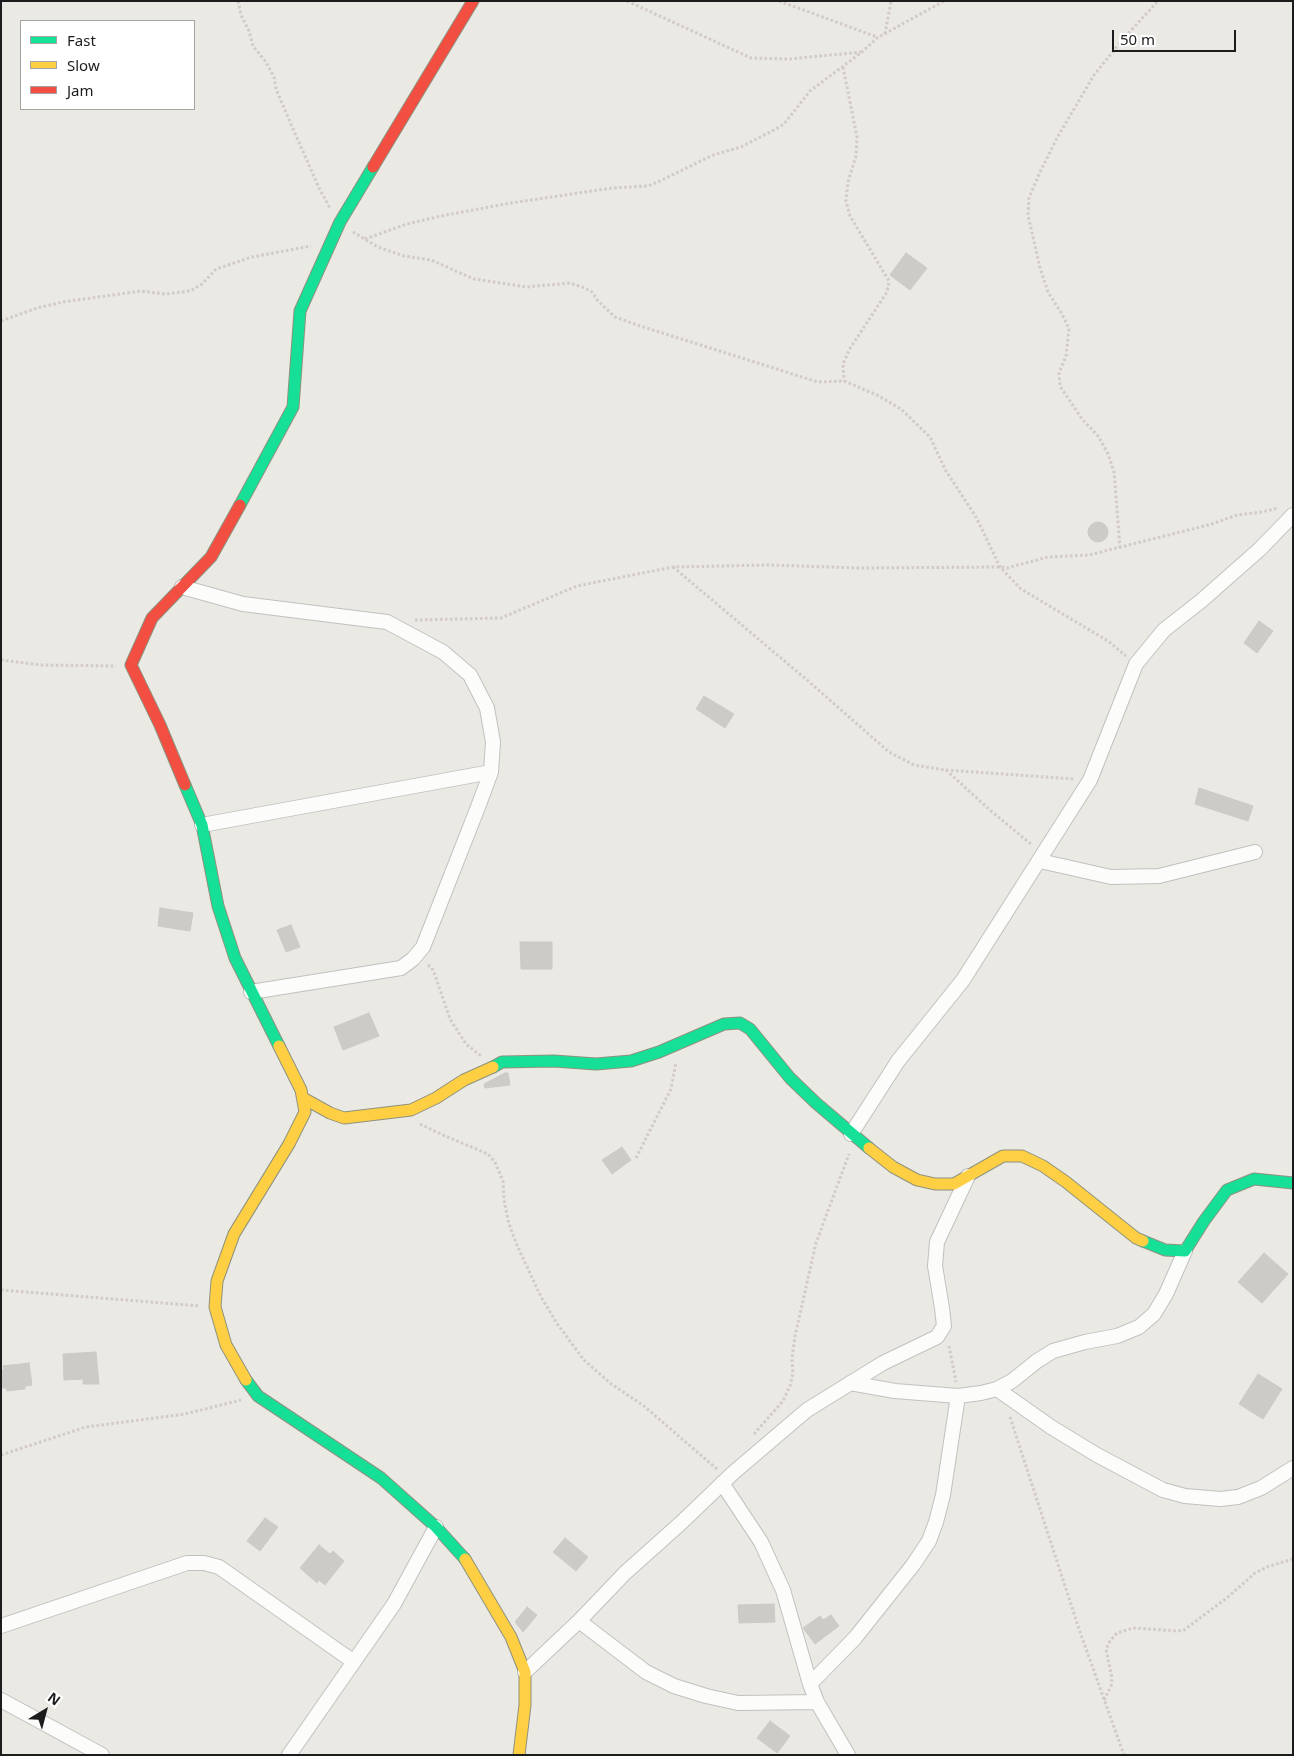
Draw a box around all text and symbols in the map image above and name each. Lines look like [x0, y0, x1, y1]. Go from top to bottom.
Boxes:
legend [20, 20, 195, 110]
scale bar [1114, 20, 1238, 52]
text: 50 m [1120, 29, 1155, 49]
text: Fast [67, 30, 96, 50]
text: Slow [67, 55, 100, 75]
text: Jam [67, 80, 94, 100]
north arrow [20, 1686, 70, 1736]
text: N [44, 1688, 65, 1710]

